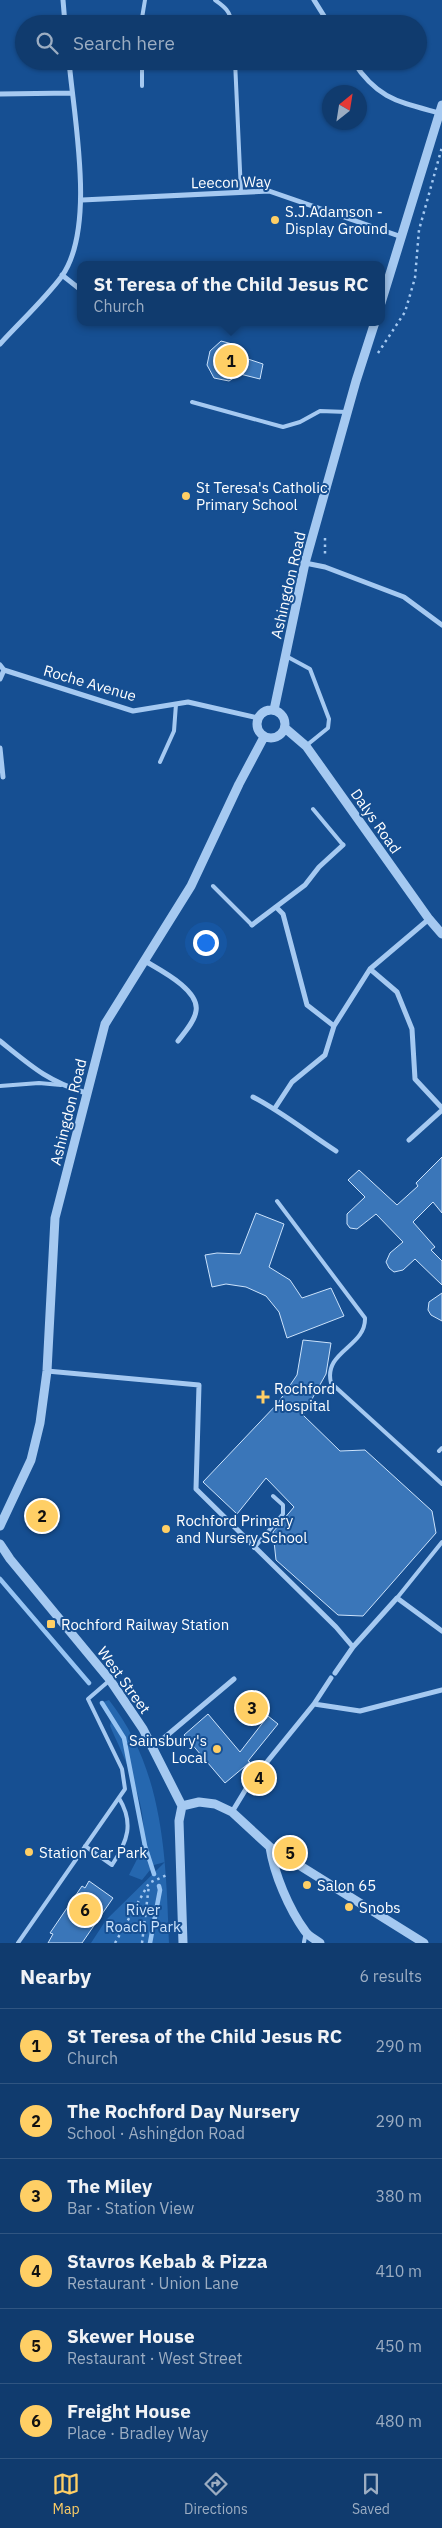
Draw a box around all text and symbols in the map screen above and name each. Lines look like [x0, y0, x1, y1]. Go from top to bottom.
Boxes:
search box [15, 15, 427, 70]
icon: search [33, 29, 61, 57]
text: Search here [73, 31, 175, 55]
north arrow [322, 85, 367, 130]
street label: Leecon Way [191, 172, 272, 192]
place label: S.J.Adamson - Display Ground [285, 202, 388, 238]
marker: S.J.Adamson - Display Ground [269, 214, 281, 226]
popup [77, 261, 385, 326]
text: St Teresa of the Child Jesus RC [93, 272, 369, 296]
text: Church [93, 296, 145, 316]
pin: 1 [215, 342, 247, 380]
place label: St Teresa's Catholic Primary School [196, 478, 328, 514]
marker: St Teresa's Catholic Primary School [180, 490, 192, 502]
street label: Ashingdon Road [266, 530, 310, 640]
street label: Roche Avenue [41, 661, 139, 705]
street label: Dalys Road [347, 785, 405, 857]
your location [193, 930, 219, 956]
street label: Ashingdon Road [46, 1057, 90, 1167]
place label: Rochford Hospital [274, 1379, 335, 1415]
marker: Rochford Hospital [256, 1390, 270, 1404]
pin: 2 [26, 1497, 58, 1535]
place label: Rochford Primary and Nursery School [176, 1511, 307, 1547]
marker: Rochford Primary and Nursery School [160, 1523, 172, 1535]
place label: Rochford Railway Station [61, 1615, 229, 1634]
marker: Rochford Railway Station [45, 1618, 57, 1630]
street label: West Street [93, 1643, 155, 1717]
pin: 3 [236, 1689, 268, 1727]
place label: Sainsbury's Local [129, 1731, 207, 1767]
marker: Sainsbury's Local [211, 1743, 223, 1755]
pin: 4 [243, 1759, 275, 1797]
pin: 5 [274, 1834, 306, 1872]
place label: Station Car Park [39, 1843, 147, 1862]
marker: Station Car Park [23, 1846, 35, 1858]
place label: Salon 65 [317, 1876, 376, 1895]
marker: Salon 65 [301, 1879, 313, 1891]
pin: 6 [69, 1891, 101, 1929]
place label: Snobs [359, 1898, 401, 1917]
park label: River Roach Park [105, 1900, 181, 1936]
marker: Snobs [343, 1901, 355, 1913]
text: Nearby [20, 1962, 91, 1990]
text: 6 results [359, 1966, 422, 1986]
text: St Teresa of the Child Jesus RC [67, 2024, 342, 2048]
text: 1 [31, 2036, 41, 2056]
text: 290 m [375, 2036, 422, 2056]
text: Church [67, 2048, 118, 2068]
text: The Rochford Day Nursery [67, 2099, 300, 2123]
text: 2 [31, 2111, 41, 2131]
text: 290 m [375, 2111, 422, 2131]
text: School · Ashingdon Road [67, 2123, 245, 2143]
text: The Miley [67, 2174, 152, 2198]
text: 3 [31, 2186, 41, 2206]
text: 380 m [375, 2186, 422, 2206]
text: Bar · Station View [67, 2198, 194, 2218]
text: Stavros Kebab & Pizza [67, 2249, 268, 2273]
text: 4 [31, 2261, 41, 2281]
text: 410 m [375, 2261, 422, 2281]
text: Restaurant · Union Lane [67, 2273, 239, 2293]
text: Skewer House [67, 2324, 195, 2348]
text: 5 [31, 2336, 41, 2356]
text: 450 m [375, 2336, 422, 2356]
text: Restaurant · West Street [67, 2348, 242, 2368]
text: Freight House [67, 2399, 191, 2423]
text: 6 [31, 2411, 41, 2431]
text: 480 m [375, 2411, 422, 2431]
text: Place · Bradley Way [67, 2423, 209, 2443]
tab: Map [52, 2470, 80, 2518]
tab: Directions [184, 2470, 248, 2518]
tab: Saved [352, 2470, 390, 2518]

